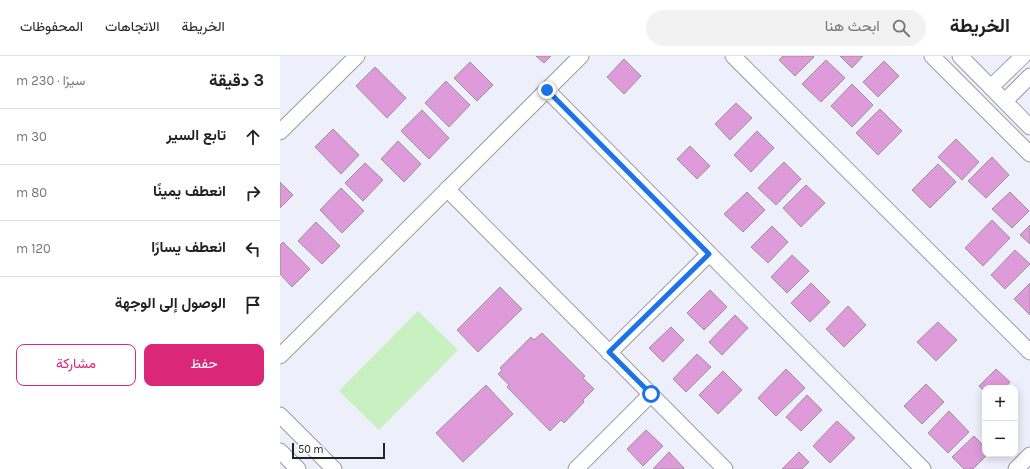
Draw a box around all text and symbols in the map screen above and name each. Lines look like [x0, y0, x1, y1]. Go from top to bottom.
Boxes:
search box [646, 10, 926, 46]
text: الخريطة [950, 15, 1010, 37]
text: ابحث هنا [825, 17, 880, 35]
icon: search [890, 17, 912, 39]
text: المحفوظات [20, 18, 83, 35]
text: الاتجاهات [105, 18, 159, 35]
text: الخريطة [181, 18, 225, 35]
text: 3 دقيقة [209, 70, 264, 90]
text: سيرًا · 230 m [16, 73, 85, 88]
route end [538, 81, 556, 99]
text: تابع السير [166, 126, 226, 144]
icon: ahead [242, 126, 264, 148]
text: 30 m [16, 129, 47, 144]
text: انعطف يمينًا [153, 182, 226, 200]
icon: right [242, 182, 264, 204]
text: 80 m [16, 185, 47, 200]
text: انعطف يسارًا [151, 238, 226, 256]
icon: left [242, 238, 264, 260]
text: 120 m [16, 241, 51, 256]
text: الوصول إلى الوجهة [115, 294, 226, 312]
icon: arrive [242, 294, 264, 316]
button: مشاركة [16, 344, 136, 386]
button: حفظ [144, 344, 264, 386]
route start [642, 385, 660, 403]
map controls [982, 385, 1018, 457]
button: + [982, 385, 1018, 421]
button: − [982, 421, 1018, 457]
scale bar [292, 441, 385, 460]
text: 50 m [298, 443, 324, 456]

